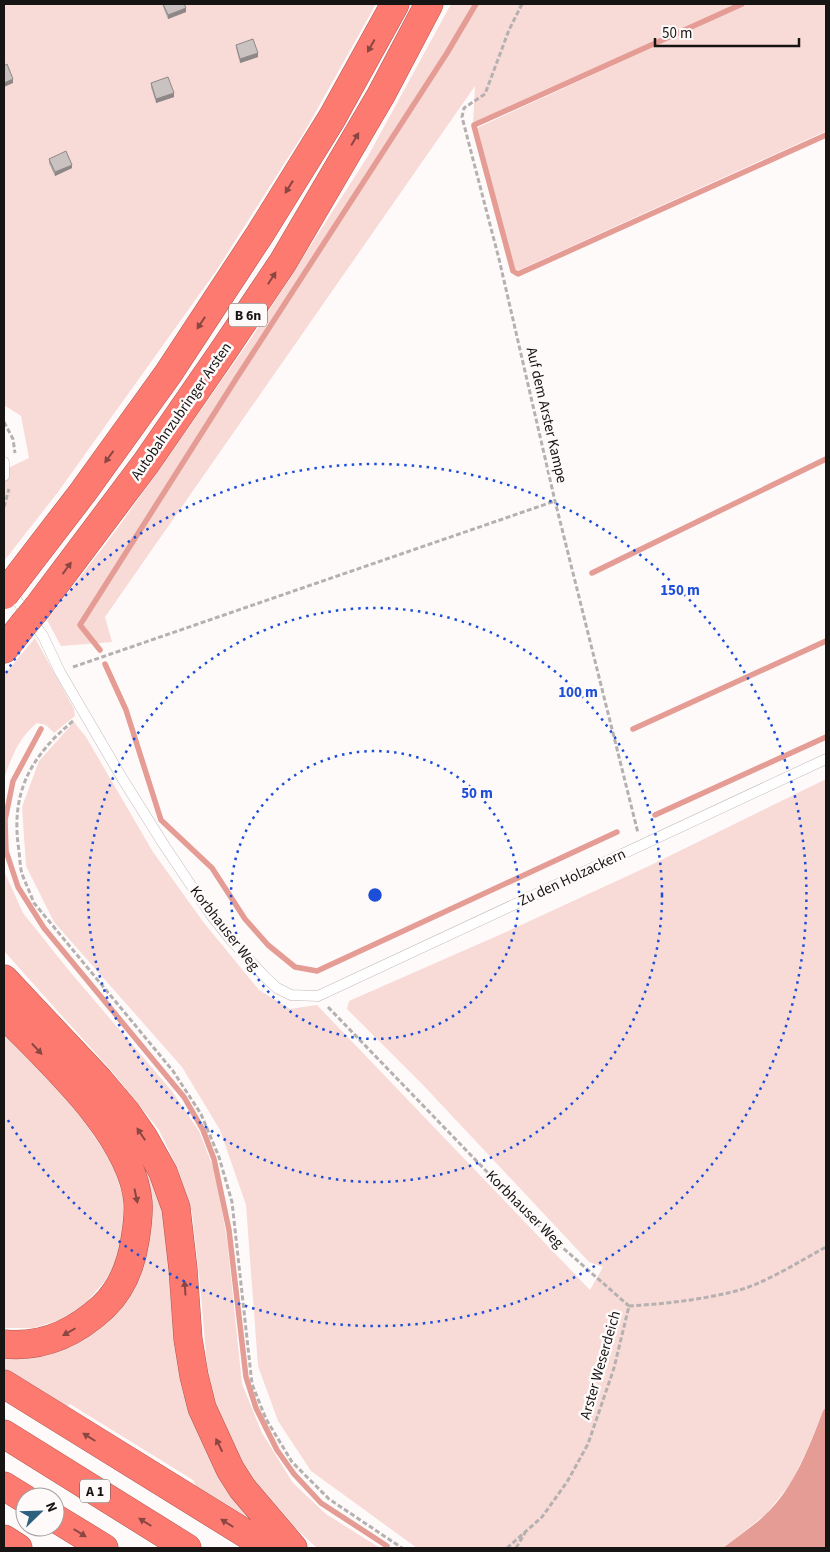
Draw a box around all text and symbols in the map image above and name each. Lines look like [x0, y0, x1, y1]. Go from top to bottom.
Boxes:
scale bar [655, 15, 799, 47]
text: 50 m [662, 23, 692, 44]
one-way arrow [367, 39, 375, 54]
one-way arrow [351, 132, 360, 145]
one-way arrow [284, 180, 294, 193]
one-way arrow [267, 271, 277, 285]
road number: B 6n [229, 304, 267, 326]
one-way arrow [196, 317, 206, 330]
street label: Autobahnzubringer Arsten [126, 338, 237, 484]
street label: Auf dem Arster Kampe [521, 345, 572, 485]
one-way arrow [103, 450, 114, 463]
one-way arrow [61, 561, 71, 574]
text: 150 m [660, 580, 700, 601]
text: 100 m [558, 682, 598, 703]
text: 50 m [461, 783, 493, 804]
street label: Zu den Holzackern [515, 843, 629, 911]
street label: Korbhauser Weg [185, 881, 265, 976]
centre of rings [366, 886, 384, 904]
one-way arrow [31, 1043, 43, 1055]
one-way arrow [136, 1128, 146, 1141]
street label: Korbhauser Weg [481, 1166, 569, 1253]
one-way arrow [132, 1188, 140, 1204]
one-way arrow [180, 1280, 188, 1296]
street label: Arster Weserdeich [575, 1308, 626, 1422]
one-way arrow [63, 1328, 76, 1337]
one-way arrow [82, 1433, 96, 1442]
one-way arrow [214, 1438, 222, 1452]
road number: A 1 [80, 1480, 110, 1502]
north arrow [15, 1487, 65, 1537]
text: N [40, 1499, 62, 1516]
one-way arrow [139, 1518, 152, 1527]
one-way arrow [221, 1518, 234, 1527]
one-way arrow [73, 1528, 86, 1538]

